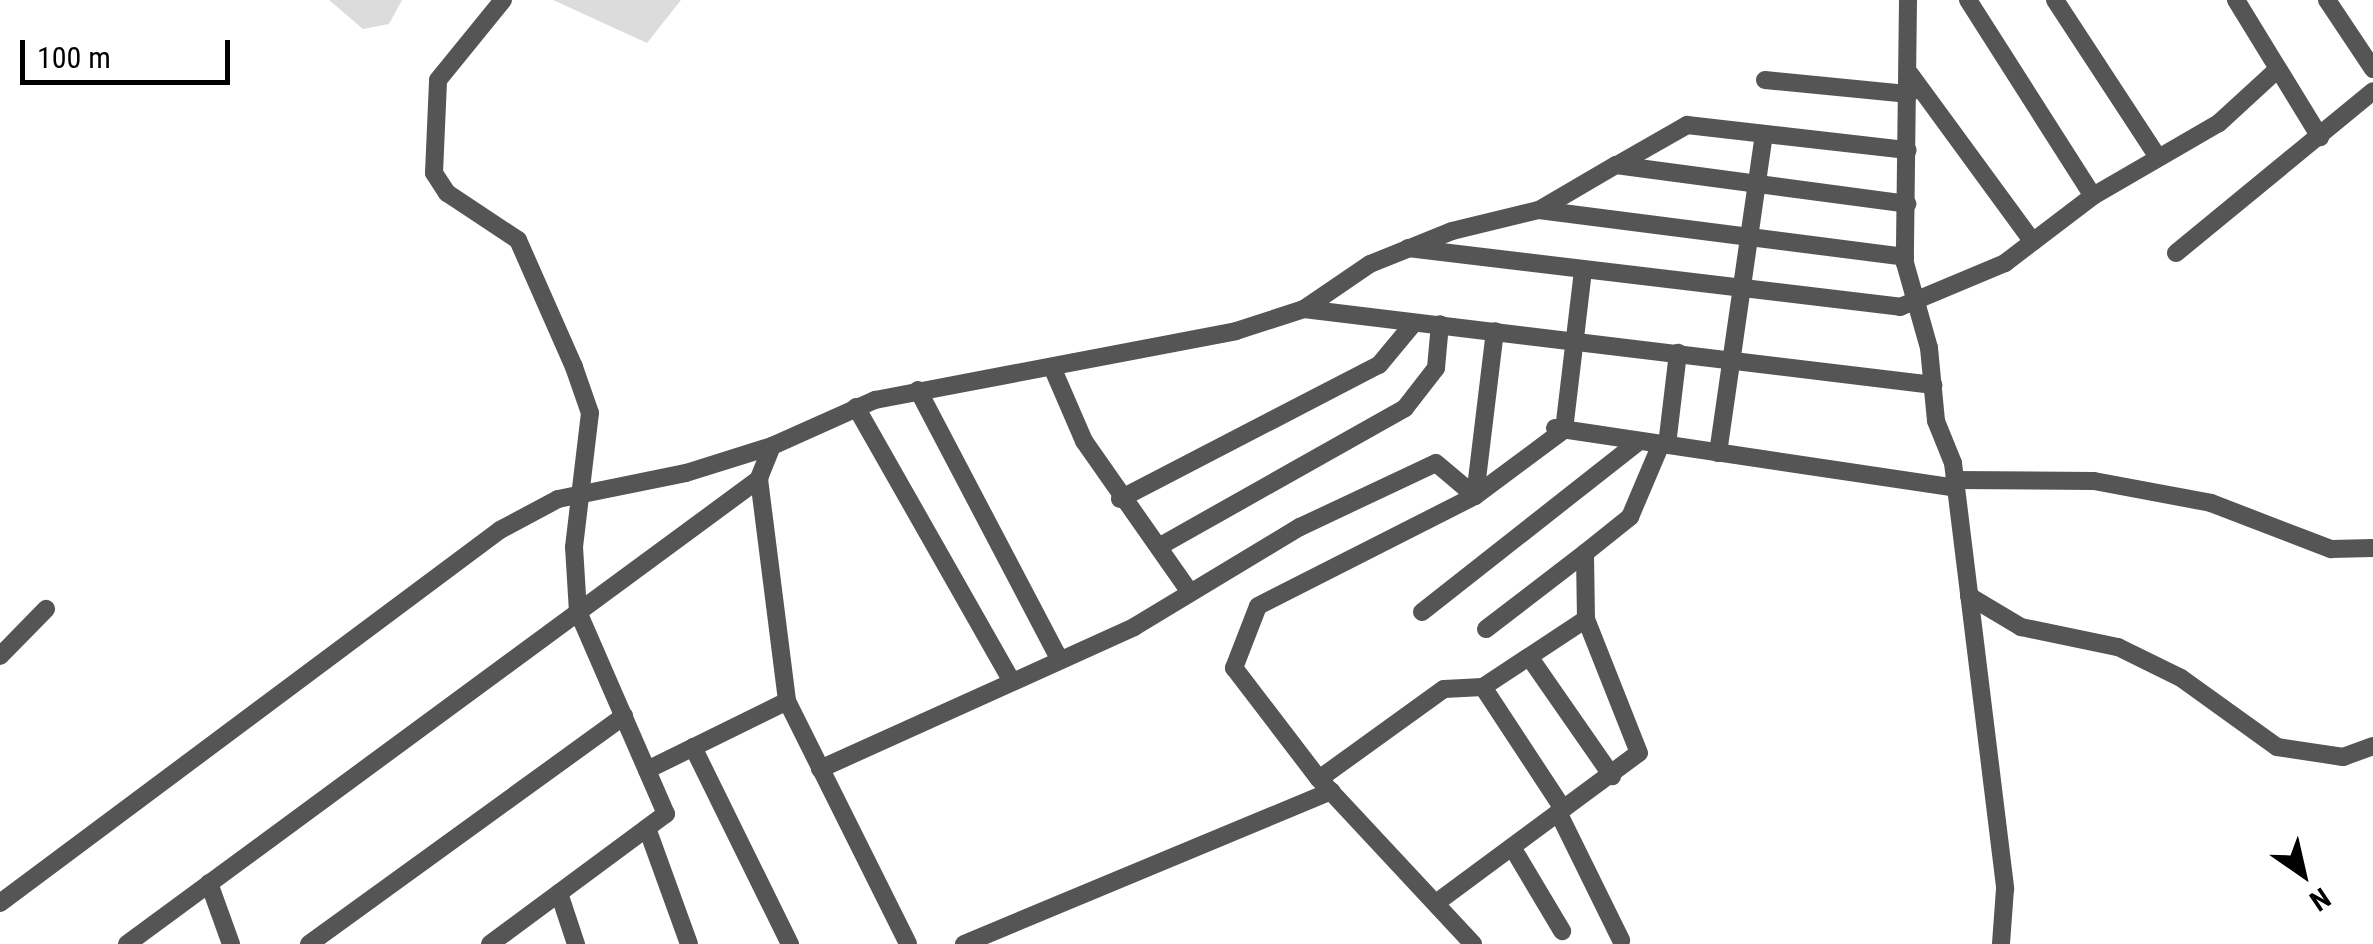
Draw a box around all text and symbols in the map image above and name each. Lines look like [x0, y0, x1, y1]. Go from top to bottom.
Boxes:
scale bar [25, 20, 235, 82]
text: 100 m [37, 40, 111, 75]
north arrow [2253, 824, 2353, 924]
text: N [2304, 881, 2336, 918]

